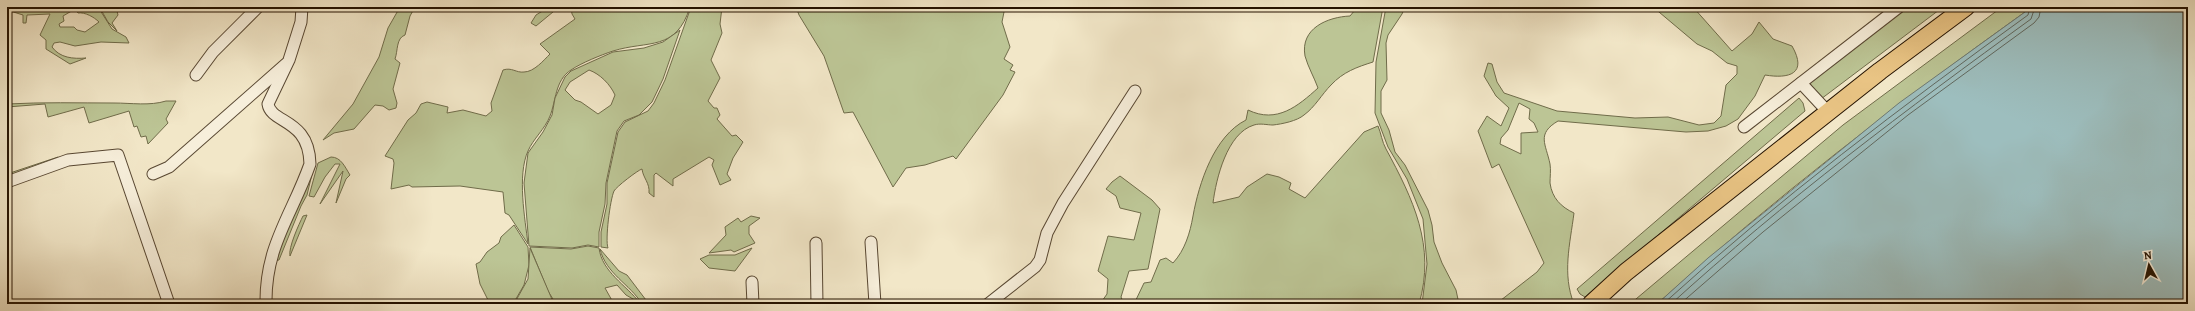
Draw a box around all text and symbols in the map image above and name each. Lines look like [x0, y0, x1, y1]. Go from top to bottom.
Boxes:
north arrow [2129, 245, 2169, 285]
text: N [2143, 248, 2153, 264]

